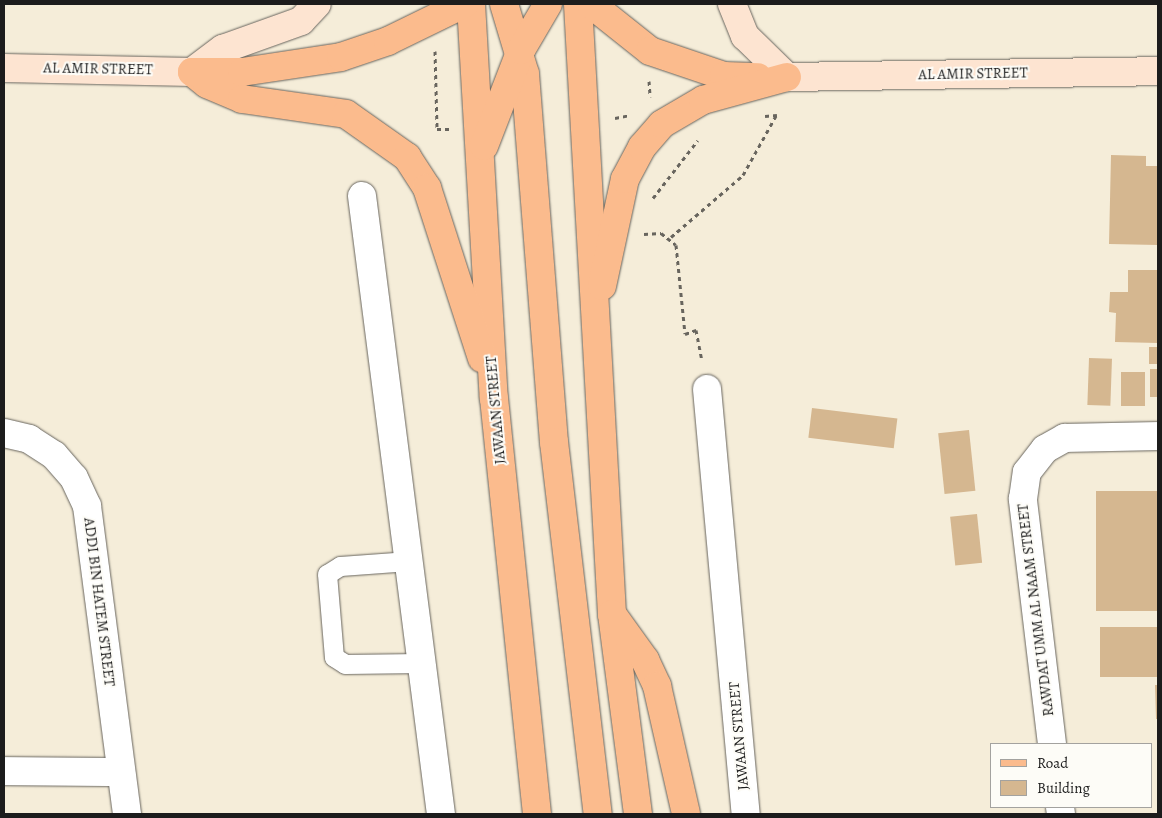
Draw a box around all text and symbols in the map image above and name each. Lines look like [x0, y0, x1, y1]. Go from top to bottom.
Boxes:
street label: AL AMIR STREET [43, 59, 153, 79]
street label: AL AMIR STREET [918, 64, 1028, 84]
street label: JAWAAN STREET [482, 355, 510, 465]
street label: RAWDAT UMM AL NAAM STREET [1014, 503, 1058, 717]
street label: ADDI BIN HATEM STREET [80, 517, 118, 687]
street label: JAWAAN STREET [725, 681, 753, 791]
legend [990, 743, 1152, 808]
text: Road [1037, 753, 1068, 773]
text: Building [1037, 778, 1090, 798]

